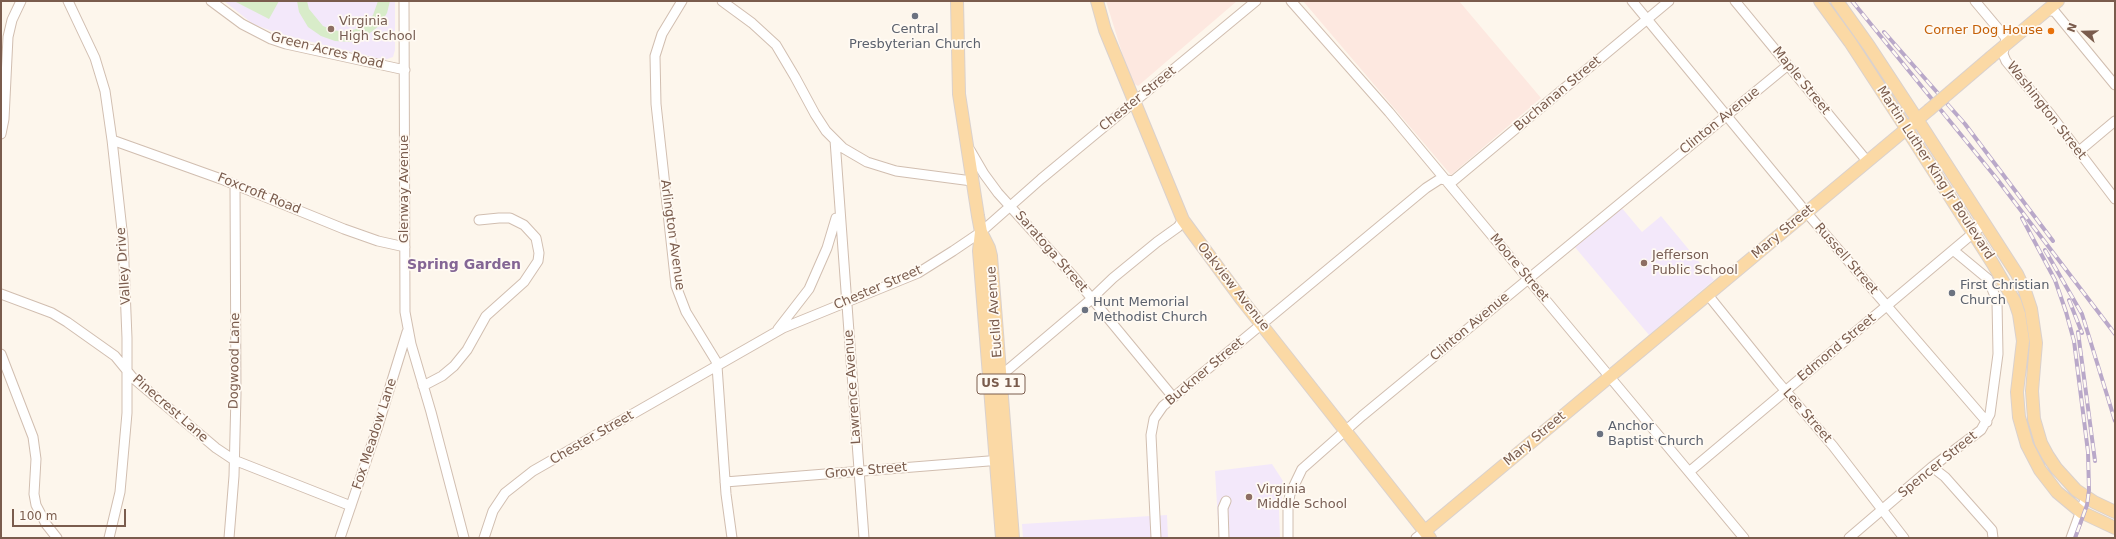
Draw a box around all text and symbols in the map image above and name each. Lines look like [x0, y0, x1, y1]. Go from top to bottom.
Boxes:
marker: Central Presbyterian Church [910, 11, 920, 21]
north arrow [2064, 12, 2104, 52]
place label: Virginia High School [339, 14, 416, 45]
text: N [2065, 21, 2080, 34]
place label: Central Presbyterian Church [849, 22, 981, 53]
place label: Corner Dog House [1924, 23, 2043, 39]
marker: Virginia High School [326, 24, 336, 34]
marker: Corner Dog House [2046, 26, 2056, 36]
street label: Green Acres Road [269, 29, 385, 73]
street label: Maple Street [1769, 44, 1833, 118]
street label: Buchanan Street [1511, 53, 1605, 135]
street label: Washington Street [2003, 59, 2089, 163]
street label: Chester Street [1097, 63, 1179, 135]
street label: Martin Luther King Jr Boulevard [1873, 83, 1997, 263]
street label: Clinton Avenue [1677, 84, 1763, 158]
street label: Glenway Avenue [397, 135, 413, 243]
street label: Foxcroft Road [215, 170, 303, 218]
street label: Arlington Avenue [657, 179, 687, 291]
street label: Mary Street [1749, 202, 1817, 262]
street label: Saratoga Street [1012, 208, 1090, 296]
street label: Russell Street [1811, 220, 1881, 298]
street label: Valley Drive [114, 227, 134, 305]
street label: Moore Street [1486, 231, 1552, 305]
street label: Oakview Avenue [1194, 240, 1272, 334]
place label: Jefferson Public School [1652, 248, 1738, 279]
district label: Spring Garden [407, 257, 521, 273]
marker: Jefferson Public School [1639, 258, 1649, 268]
street label: Chester Street [832, 262, 924, 314]
street label: Euclid Avenue [984, 266, 1006, 358]
place label: First Christian Church [1960, 278, 2049, 309]
marker: First Christian Church [1947, 288, 1957, 298]
street label: Clinton Avenue [1427, 289, 1513, 365]
place label: Hunt Memorial Methodist Church [1093, 295, 1207, 326]
marker: Hunt Memorial Methodist Church [1080, 305, 1090, 315]
street label: Edmond Street [1795, 311, 1879, 385]
street label: Dogwood Lane [226, 313, 244, 409]
street label: Lawrence Avenue [841, 329, 865, 445]
street label: Buckner Street [1163, 335, 1247, 409]
street label: Pinecrest Lane [129, 372, 211, 446]
road number: US 11 [977, 374, 1025, 394]
street label: Fox Meadow Lane [350, 376, 400, 492]
street label: Lee Street [1779, 386, 1835, 446]
street label: Chester Street [547, 408, 637, 468]
street label: Mary Street [1501, 409, 1569, 469]
place label: Anchor Baptist Church [1608, 419, 1704, 450]
street label: Spencer Street [1895, 428, 1981, 502]
marker: Anchor Baptist Church [1595, 429, 1605, 439]
street label: Grove Street [824, 460, 908, 482]
place label: Virginia Middle School [1257, 482, 1347, 513]
marker: Virginia Middle School [1244, 492, 1254, 502]
scale bar [14, 501, 128, 527]
text: 100 m [19, 509, 57, 523]

